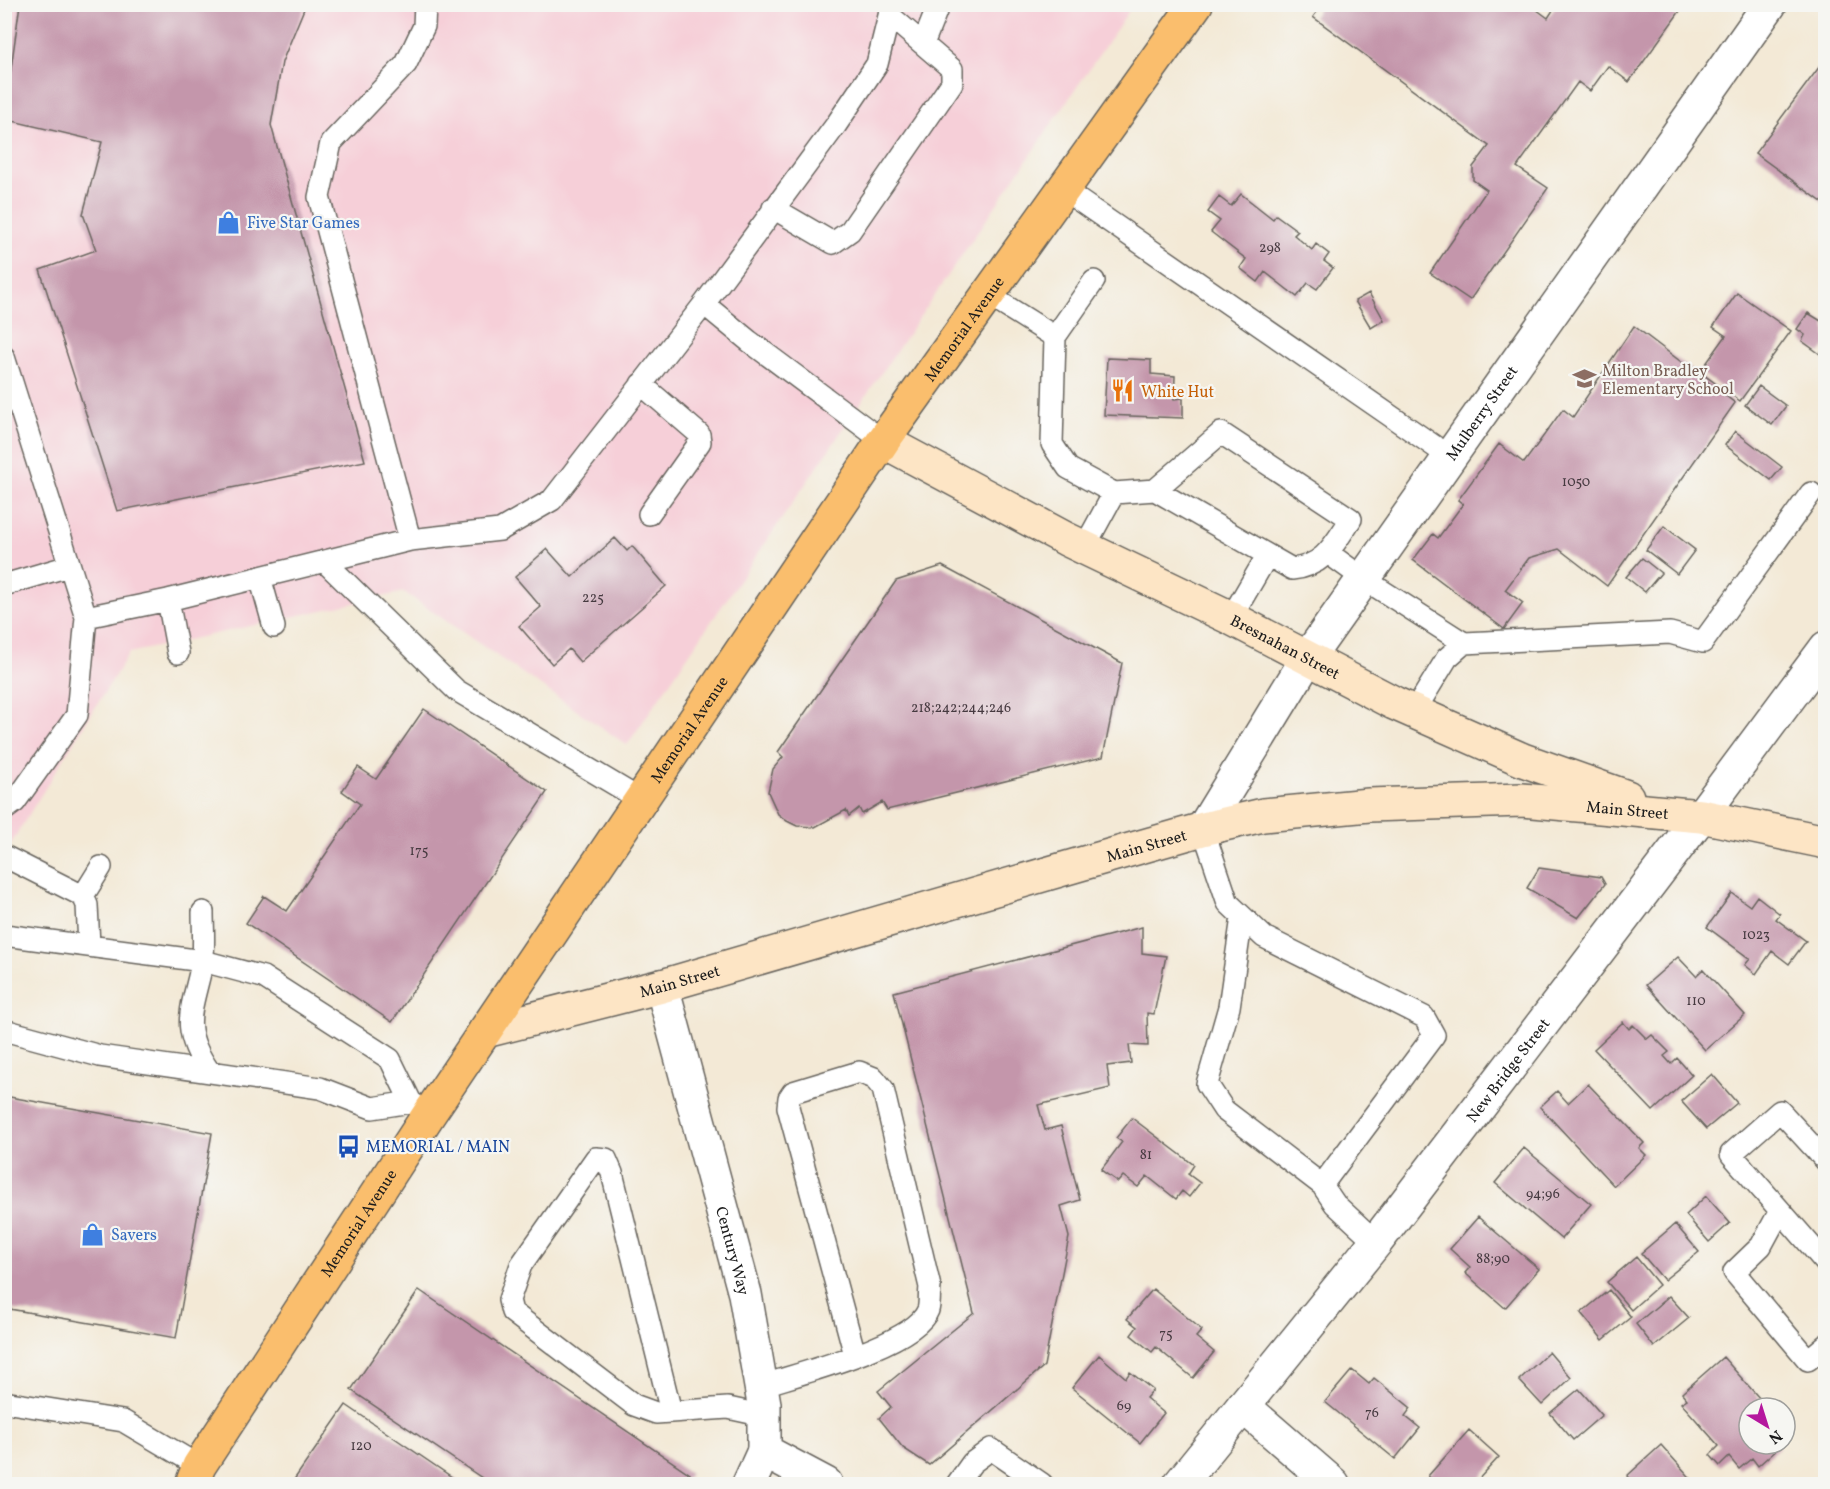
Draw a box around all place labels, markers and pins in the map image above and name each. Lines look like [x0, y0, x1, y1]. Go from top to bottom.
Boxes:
shop icon: Five Star Games [216, 209, 242, 235]
place label: Five Star Games [247, 213, 360, 235]
place label: Milton Bradley Elementary School [1602, 361, 1734, 401]
school or university icon: Milton Bradley Elementary School [1571, 366, 1597, 392]
restaurant icon: White Hut [1110, 378, 1136, 404]
place label: White Hut [1141, 382, 1215, 404]
bus stop icon: MEMORIAL / MAIN [335, 1133, 361, 1159]
place label: MEMORIAL / MAIN [366, 1137, 510, 1159]
shop icon: Savers [80, 1221, 106, 1247]
place label: Savers [111, 1225, 157, 1247]

